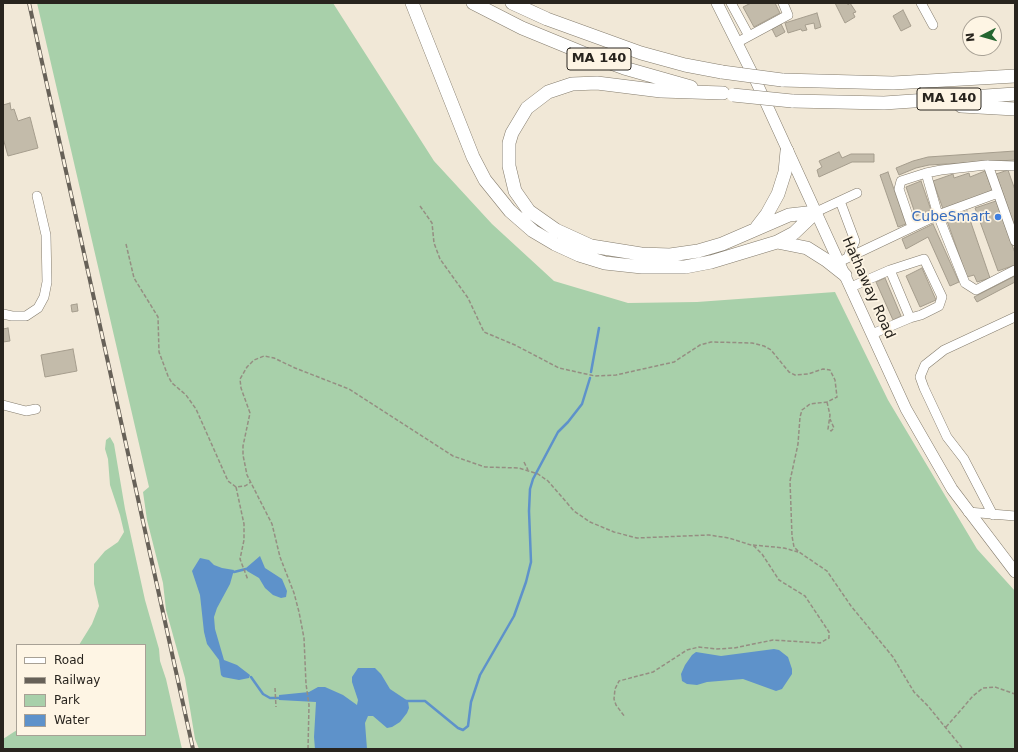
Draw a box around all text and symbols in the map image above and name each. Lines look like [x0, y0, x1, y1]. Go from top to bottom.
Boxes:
north arrow [962, 16, 1002, 56]
text: N [964, 32, 978, 42]
road number: MA 140 [567, 48, 631, 70]
road number: MA 140 [917, 88, 981, 110]
place label: CubeSmart [912, 209, 990, 225]
marker: CubeSmart [993, 212, 1003, 222]
street label: Hathaway Road [838, 234, 898, 342]
legend [16, 644, 146, 736]
text: Road [54, 653, 84, 667]
text: Railway [54, 673, 100, 687]
text: Park [54, 693, 80, 707]
text: Water [54, 713, 89, 727]

